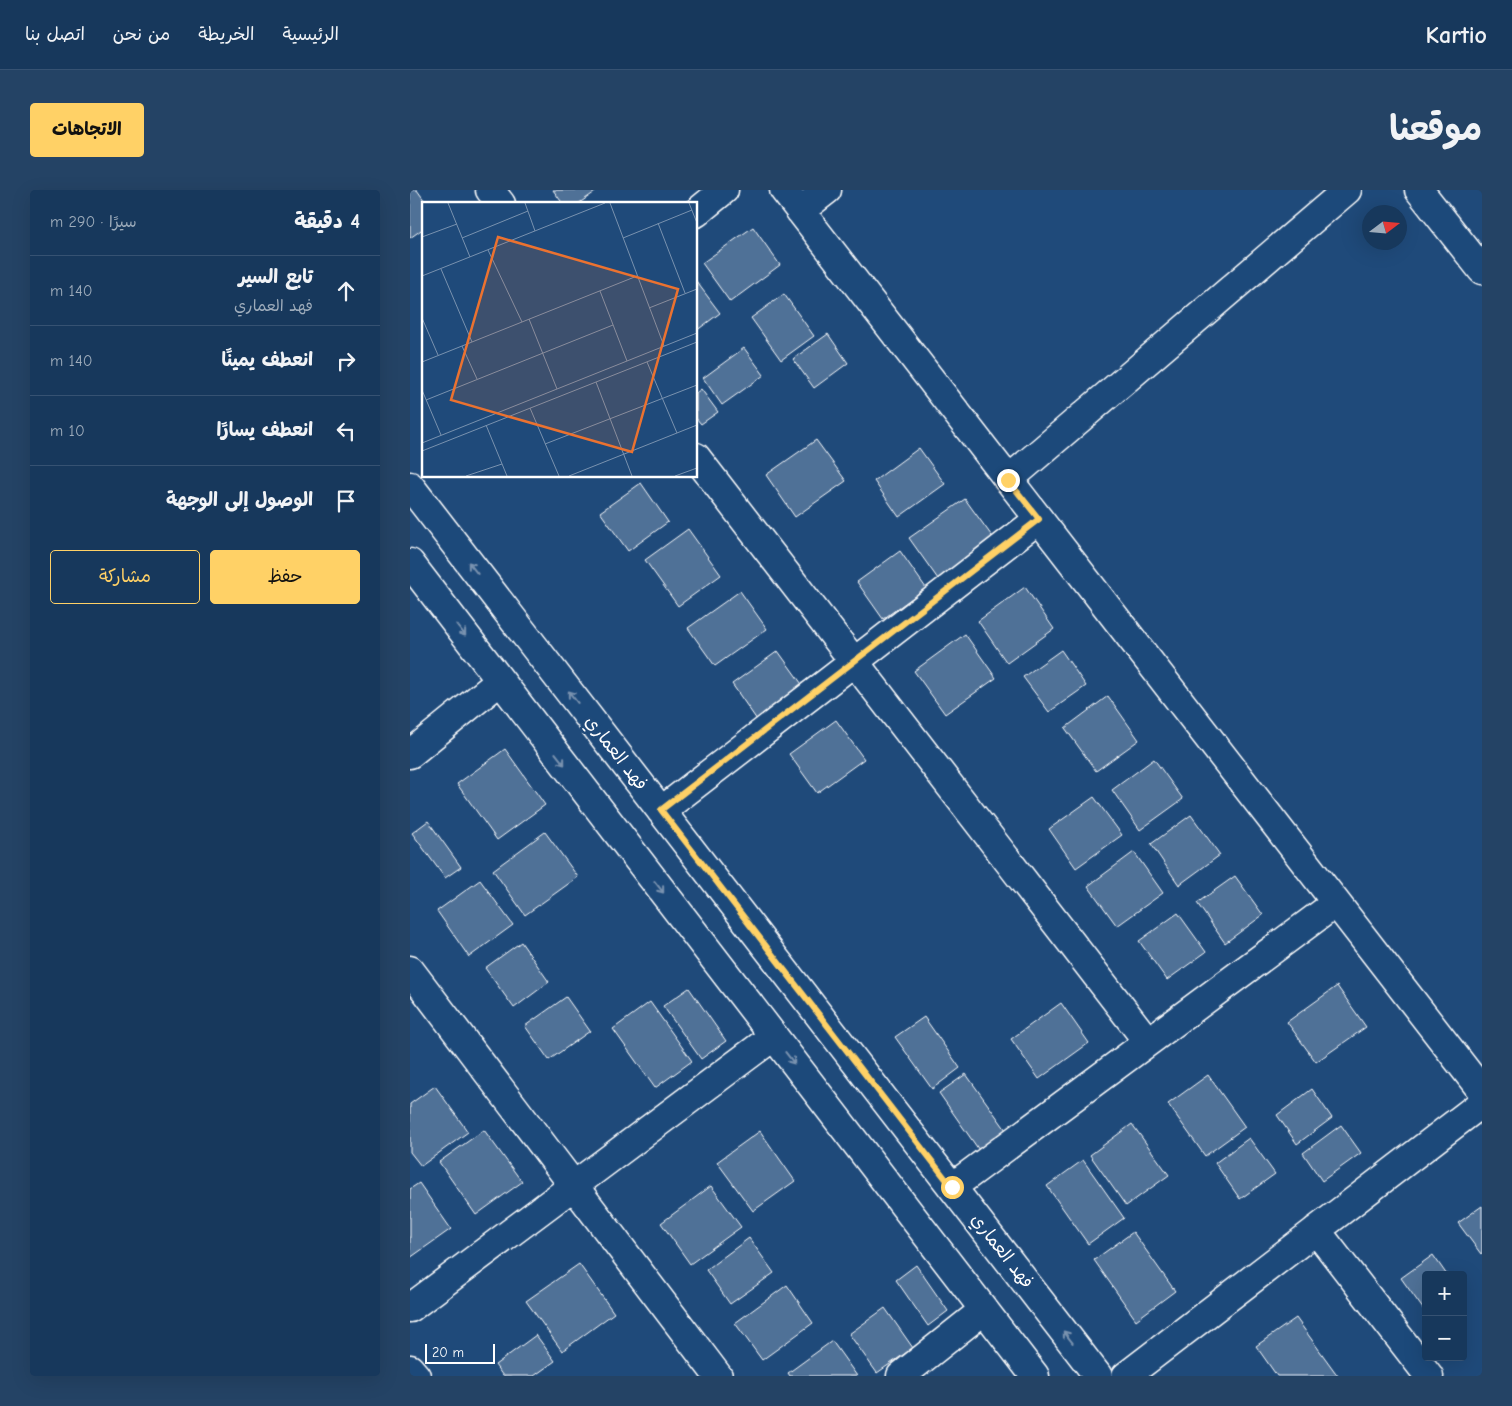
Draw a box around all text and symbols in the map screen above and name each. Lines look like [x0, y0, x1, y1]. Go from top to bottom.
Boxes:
text: Kartio [1426, 21, 1487, 49]
text: اتصل بنا [25, 24, 85, 45]
text: من نحن [113, 24, 170, 45]
text: الخريطة [198, 24, 254, 45]
text: الرئيسية [282, 24, 339, 45]
button: الاتجاهات [30, 103, 144, 157]
text: موقعنا [1389, 108, 1482, 149]
inset map [422, 202, 698, 478]
north arrow [1362, 205, 1407, 250]
text: 4 دقيقة [294, 209, 360, 233]
text: سيرًا · 290 m [50, 213, 137, 231]
text: تابع السير [239, 266, 313, 288]
icon: ahead [332, 277, 360, 305]
text: 140 m [50, 282, 92, 300]
text: فهد العماري [234, 297, 313, 315]
icon: right [332, 347, 360, 375]
text: انعطف يمينًا [221, 349, 313, 371]
text: 140 m [50, 352, 92, 370]
icon: left [332, 417, 360, 445]
text: انعطف يسارًا [216, 419, 313, 441]
text: 10 m [50, 422, 85, 440]
route end [997, 469, 1020, 492]
icon: arrive [332, 487, 360, 515]
text: الوصول إلى الوجهة [166, 489, 313, 511]
button: مشاركة [50, 550, 200, 604]
button: حفظ [210, 550, 360, 604]
one-way arrow [468, 562, 479, 575]
one-way arrow [456, 623, 466, 637]
one-way arrow [567, 691, 578, 704]
street label: فهد العماري [579, 711, 652, 796]
one-way arrow [555, 752, 565, 766]
one-way arrow [654, 881, 665, 894]
one-way arrow [785, 1051, 796, 1064]
route start [941, 1176, 964, 1199]
street label: فهد العماري [965, 1209, 1038, 1294]
map controls [1422, 1271, 1467, 1361]
button: + [1422, 1271, 1467, 1316]
button: − [1422, 1316, 1467, 1361]
one-way arrow [1063, 1331, 1074, 1344]
scale bar [425, 1341, 495, 1364]
text: 20 m [432, 1344, 464, 1361]

